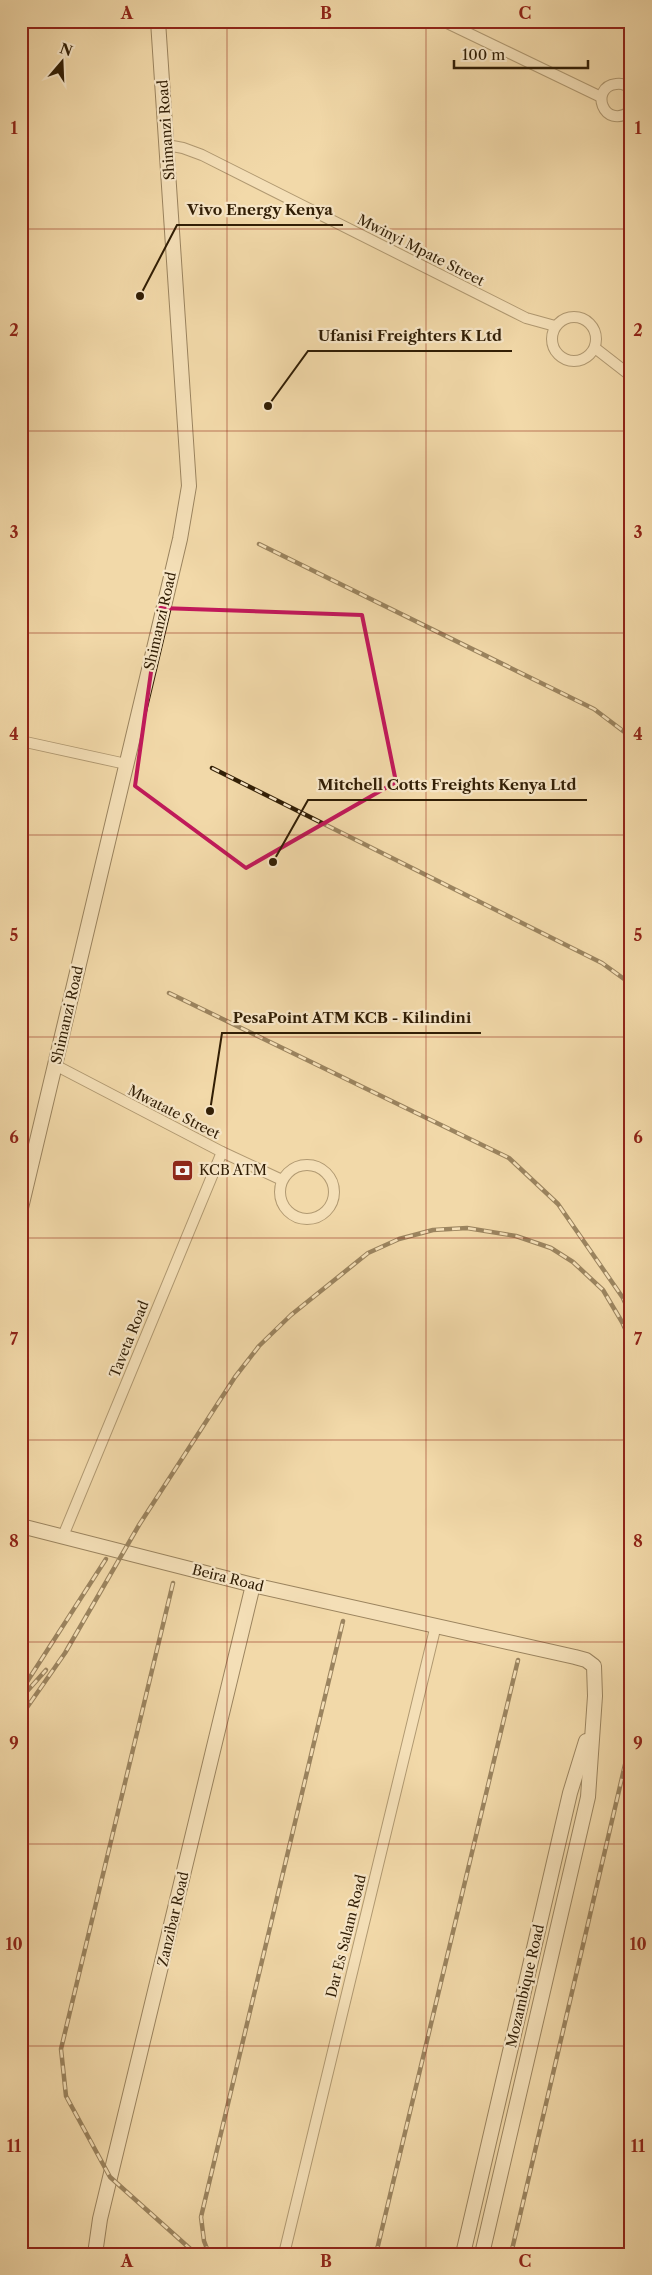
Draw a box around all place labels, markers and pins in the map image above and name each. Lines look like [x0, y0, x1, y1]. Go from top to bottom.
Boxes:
callout: Vivo Energy Kenya [177, 195, 343, 225]
callout: Ufanisi Freighters K Ltd [308, 321, 512, 351]
callout: Mitchell Cotts Freights Kenya Ltd [308, 770, 587, 800]
callout: PesaPoint ATM KCB - Kilindini [222, 1003, 481, 1033]
bank icon: KCB ATM [171, 1158, 195, 1182]
place label: KCB ATM [199, 1161, 267, 1179]

